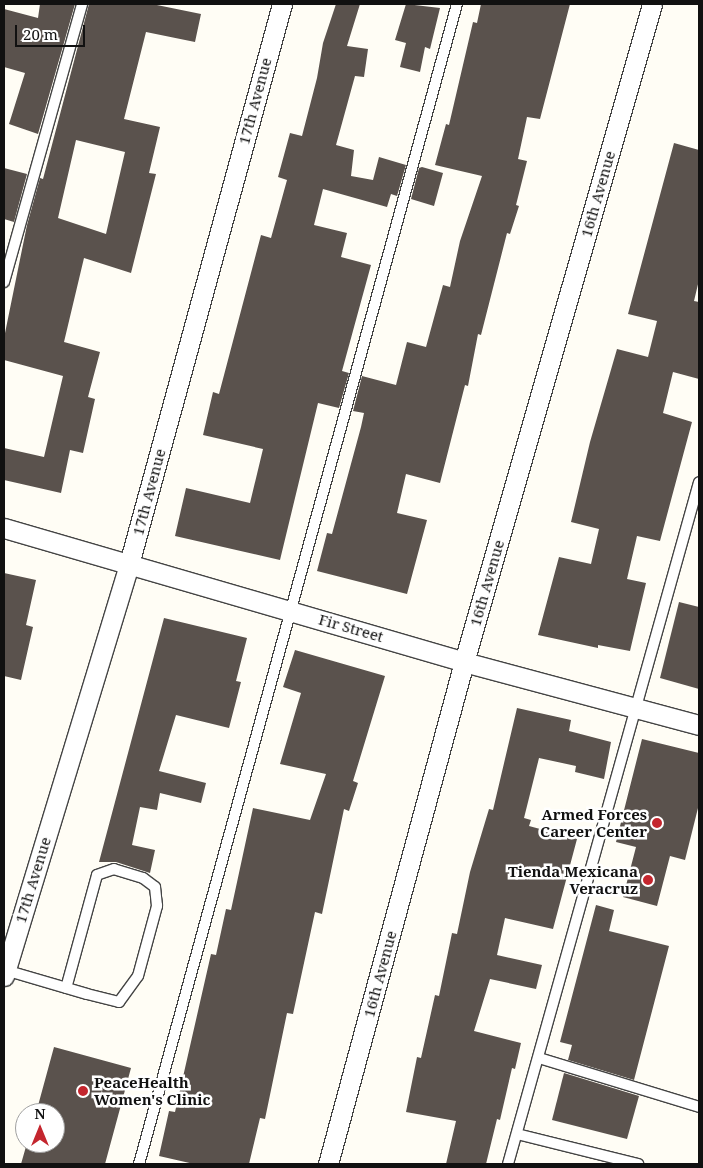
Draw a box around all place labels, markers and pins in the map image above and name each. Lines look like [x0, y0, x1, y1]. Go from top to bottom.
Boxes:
place label: Armed Forces Career Center [540, 805, 647, 840]
marker: Armed Forces Career Center [651, 817, 663, 829]
place label: Tienda Mexicana Veracruz [508, 862, 638, 897]
marker: Tienda Mexicana Veracruz [642, 874, 654, 886]
place label: PeaceHealth Women's Clinic [94, 1073, 210, 1108]
marker: PeaceHealth Women's Clinic [76, 1084, 90, 1098]

